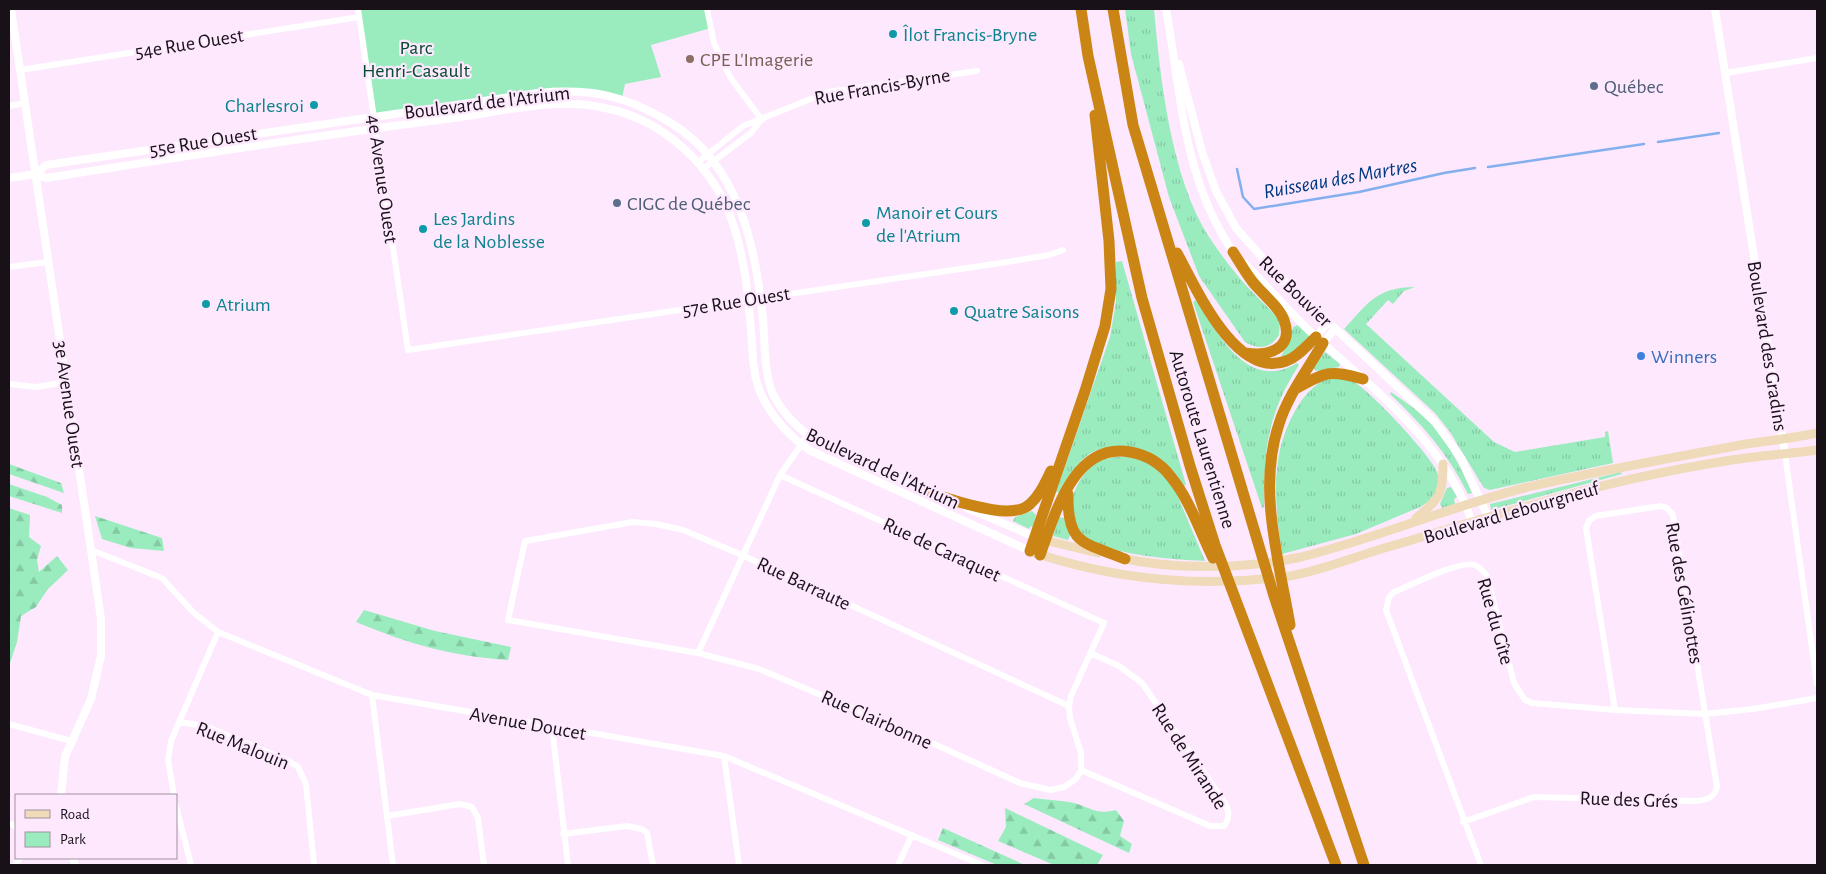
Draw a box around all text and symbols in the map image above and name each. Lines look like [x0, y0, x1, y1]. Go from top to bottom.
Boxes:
place label: Îlot Francis-Bryne [903, 24, 1037, 45]
street label: 54e Rue Ouest [133, 25, 246, 62]
marker: Îlot Francis-Bryne [887, 28, 899, 40]
park label: Parc Henri-Casault [362, 38, 471, 81]
place label: CPE L'Imagerie [700, 50, 813, 70]
marker: CPE L'Imagerie [684, 53, 696, 65]
street label: Rue Francis-Byrne [813, 65, 952, 109]
place label: Québec [1604, 77, 1664, 97]
marker: Québec [1588, 80, 1600, 92]
street label: Boulevard de l'Atrium [403, 83, 571, 123]
place label: Charlesroi [225, 96, 304, 116]
marker: Charlesroi [308, 99, 320, 111]
street label: 4e Avenue Ouest [363, 114, 401, 245]
street label: 55e Rue Ouest [148, 124, 259, 160]
water label: Ruisseau des Martres [1262, 155, 1419, 202]
place label: CIGC de Québec [627, 194, 751, 214]
marker: CIGC de Québec [611, 197, 623, 209]
place label: Manoir et Cours de l'Atrium [876, 203, 998, 246]
place label: Les Jardins de la Noblesse [433, 209, 545, 252]
marker: Manoir et Cours de l'Atrium [860, 217, 872, 229]
marker: Les Jardins de la Noblesse [417, 223, 429, 235]
street label: Rue Bouvier [1255, 252, 1336, 331]
street label: Boulevard des Gradins [1744, 260, 1790, 433]
street label: 57e Rue Ouest [681, 284, 792, 320]
place label: Atrium [216, 295, 271, 315]
marker: Atrium [200, 298, 212, 310]
place label: Quatre Saisons [964, 302, 1079, 322]
marker: Quatre Saisons [948, 305, 960, 317]
street label: 3e Avenue Ouest [50, 339, 88, 470]
place label: Winners [1651, 347, 1717, 367]
street label: Autoroute Laurentienne [1165, 348, 1239, 531]
marker: Winners [1635, 350, 1647, 362]
street label: Boulevard de l'Atrium [803, 425, 962, 513]
street label: Boulevard Lebourgneuf [1421, 478, 1602, 548]
street label: Rue de Caraquet [880, 514, 1004, 586]
street label: Rue des Gélinottes [1662, 521, 1706, 666]
street label: Rue Barraute [754, 554, 853, 614]
street label: Rue du Gîte [1473, 576, 1517, 667]
street label: Rue Clairbonne [818, 687, 935, 753]
street label: Rue de Mirande [1148, 700, 1231, 813]
street label: Avenue Doucet [468, 704, 588, 744]
street label: Rue Malouin [193, 718, 292, 774]
street label: Rue des Grés [1579, 788, 1678, 812]
legend [15, 794, 178, 859]
text: Road [60, 807, 90, 822]
text: Park [60, 832, 86, 847]

